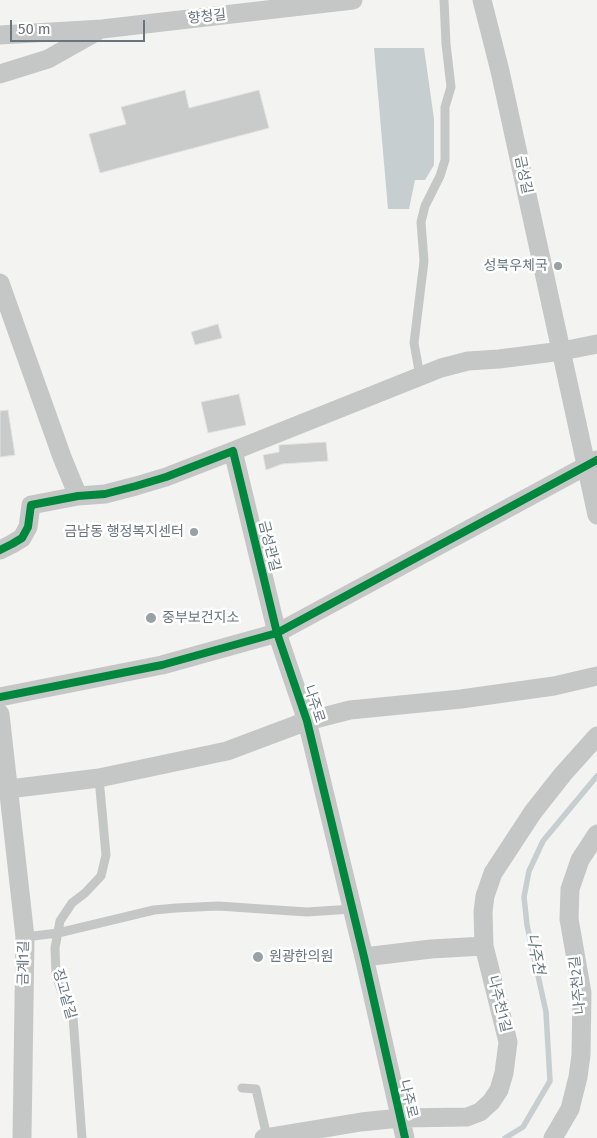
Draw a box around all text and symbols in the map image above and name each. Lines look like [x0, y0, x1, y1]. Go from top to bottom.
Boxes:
street label: 향청길 [187, 7, 227, 27]
scale bar [12, 10, 148, 42]
text: 50 m [18, 20, 51, 38]
street label: 금성길 [511, 154, 535, 196]
place label: 성북우체국 [484, 258, 548, 274]
marker: 성북우체국 [552, 260, 564, 272]
street label: 금성관길 [255, 519, 283, 573]
place label: 금남동 행정복지센터 [64, 524, 184, 540]
marker: 금남동 행정복지센터 [188, 526, 200, 538]
place label: 중부보건지소 [162, 610, 239, 626]
marker: 중부보건지소 [144, 611, 158, 625]
street label: 나주로 [300, 683, 328, 725]
water label: 나주천 [522, 932, 548, 976]
street label: 금계1길 [15, 941, 33, 985]
place label: 원광한의원 [269, 949, 333, 965]
marker: 원광한의원 [251, 950, 265, 964]
street label: 나주천2길 [567, 955, 589, 1015]
street label: 징고샅길 [49, 967, 79, 1021]
street label: 나주천1길 [484, 974, 514, 1034]
street label: 나주로 [395, 1078, 421, 1120]

